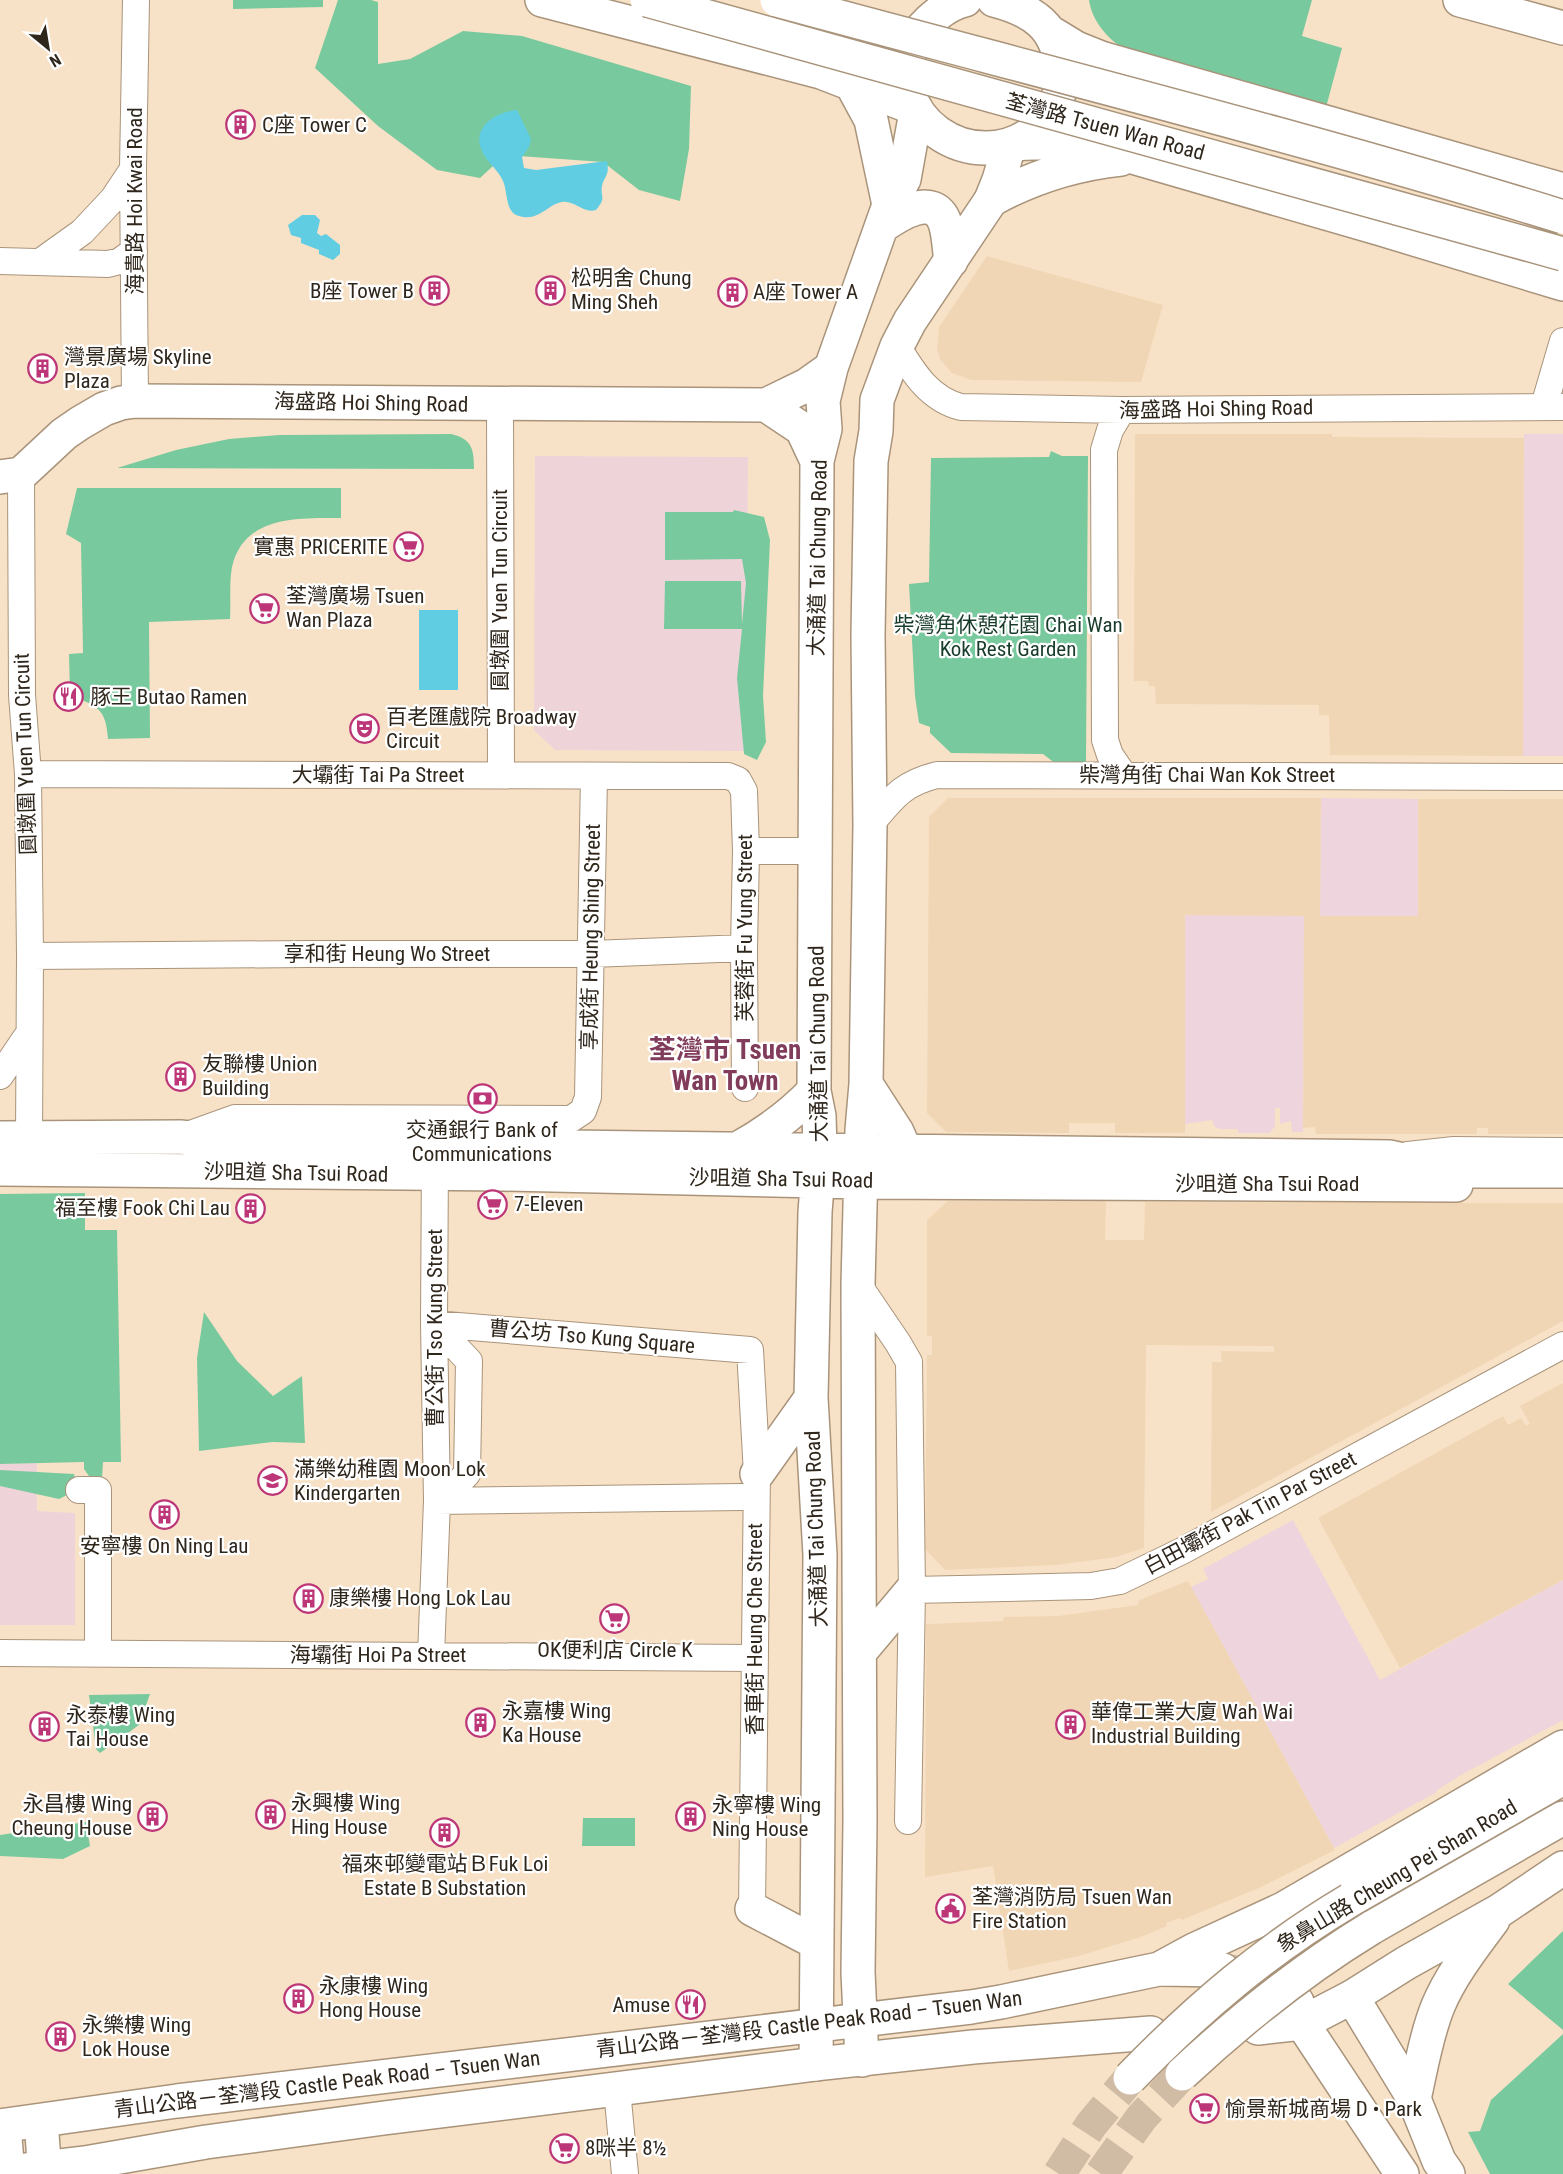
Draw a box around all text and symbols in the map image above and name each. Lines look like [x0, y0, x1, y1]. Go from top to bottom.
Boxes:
north arrow [18, 18, 78, 78]
text: N [46, 50, 64, 71]
street label: 荃灣路 Tsuen Wan Road [1003, 89, 1207, 165]
street label: 海貴路 Hoi Kwai Road [123, 107, 147, 295]
building icon: C座 Tower C [225, 109, 257, 141]
place label: C座 Tower C [262, 113, 367, 137]
place label: 松明舍 Chung Ming Sheh [571, 266, 692, 314]
building icon: 松明舍 Chung Ming Sheh [534, 274, 566, 306]
building icon: B座 Tower B [419, 275, 451, 307]
building icon: A座 Tower A [716, 276, 748, 308]
place label: B座 Tower B [310, 279, 414, 303]
place label: A座 Tower A [753, 280, 858, 304]
place label: 灣景廣場 Skyline Plaza [64, 345, 212, 393]
building icon: 灣景廣場 Skyline Plaza [27, 353, 59, 385]
street label: 海盛路 Hoi Shing Road [274, 389, 468, 417]
street label: 海盛路 Hoi Shing Road [1119, 395, 1313, 423]
street label: 大涌道 Tai Chung Road [804, 459, 832, 657]
street label: 圓墩圍 Yuen Tun Circuit [488, 489, 512, 691]
supermarket icon: 實惠 PRICERITE [393, 531, 425, 563]
place label: 實惠 PRICERITE [253, 535, 388, 559]
place label: 荃灣廣場 Tsuen Wan Plaza [286, 584, 424, 632]
supermarket icon: 荃灣廣場 Tsuen Wan Plaza [249, 592, 281, 624]
park label: 柴灣角休憩花園 Chai Wan Kok Rest Garden [893, 613, 1123, 661]
street label: 圓墩圍 Yuen Tun Circuit [9, 653, 41, 855]
restaurant icon: 豚王 Butao Ramen [53, 681, 85, 713]
place label: 豚王 Butao Ramen [90, 685, 247, 709]
place label: 百老匯戲院 Broadway Circuit [386, 705, 577, 753]
theatre icon: 百老匯戲院 Broadway Circuit [349, 713, 381, 745]
street label: 大壩街 Tai Pa Street [292, 763, 464, 787]
street label: 柴灣角街 Chai Wan Kok Street [1079, 763, 1335, 787]
street label: 享成街 Heung Shing Street [577, 824, 605, 1050]
street label: 芙蓉街 Fu Yung Street [733, 834, 757, 1022]
street label: 享和街 Heung Wo Street [284, 942, 490, 966]
street label: 大涌道 Tai Chung Road [804, 945, 832, 1143]
district label: 荃灣市 Tsuen Wan Town [649, 1034, 801, 1097]
place label: 友聯樓 Union Building [202, 1052, 317, 1100]
building icon: 友聯樓 Union Building [165, 1060, 197, 1092]
bank icon: 交通銀行 Bank of Communications [466, 1083, 498, 1115]
place label: 交通銀行 Bank of Communications [406, 1118, 558, 1166]
street label: 沙咀道 Sha Tsui Road [204, 1159, 388, 1187]
street label: 沙咀道 Sha Tsui Road [689, 1165, 873, 1193]
street label: 沙咀道 Sha Tsui Road [1175, 1172, 1359, 1196]
supermarket icon: 7-Eleven [477, 1188, 509, 1220]
building icon: 福至樓 Fook Chi Lau [235, 1192, 267, 1224]
place label: 7-Eleven [514, 1192, 583, 1216]
place label: 福至樓 Fook Chi Lau [55, 1196, 230, 1220]
street label: 曹公街 Tso Kung Street [423, 1229, 447, 1427]
street label: 曹公坊 Tso Kung Square [488, 1316, 696, 1358]
street label: 大涌道 Tai Chung Road [801, 1430, 831, 1628]
street label: 白田壩街 Pak Tin Par Street [1140, 1447, 1360, 1579]
place label: 滿樂幼稚園 Moon Lok Kindergarten [294, 1457, 486, 1505]
school or university icon: 滿樂幼稚園 Moon Lok Kindergarten [257, 1465, 289, 1497]
building icon: 安寧樓 On Ning Lau [148, 1499, 180, 1531]
street label: 香車街 Heung Che Street [743, 1523, 767, 1735]
place label: 安寧樓 On Ning Lau [80, 1534, 248, 1558]
building icon: 康樂樓 Hong Lok Lau [292, 1582, 324, 1614]
place label: 康樂樓 Hong Lok Lau [329, 1586, 511, 1610]
supermarket icon: OK便利店 Circle K [599, 1603, 631, 1635]
place label: OK便利店 Circle K [537, 1638, 693, 1662]
street label: 海壩街 Hoi Pa Street [290, 1643, 466, 1667]
place label: 永嘉樓 Wing Ka House [502, 1699, 611, 1747]
place label: 華偉工業大廈 Wah Wai Industrial Building [1091, 1700, 1293, 1748]
place label: 永泰樓 Wing Tai House [66, 1703, 175, 1751]
building icon: 永嘉樓 Wing Ka House [465, 1707, 497, 1739]
building icon: 華偉工業大廈 Wah Wai Industrial Building [1054, 1708, 1086, 1740]
building icon: 永泰樓 Wing Tai House [29, 1711, 61, 1743]
place label: 永興樓 Wing Hing House [291, 1791, 400, 1839]
place label: 永昌樓 Wing Cheung House [11, 1792, 132, 1840]
place label: 永寧樓 Wing Ning House [712, 1793, 821, 1841]
street label: 象鼻山路 Cheung Pei Shan Road [1273, 1795, 1521, 1957]
building icon: 永興樓 Wing Hing House [254, 1799, 286, 1831]
building icon: 永昌樓 Wing Cheung House [137, 1800, 169, 1832]
building icon: 永寧樓 Wing Ning House [675, 1801, 707, 1833]
building icon: 福來邨變電站ＢFuk Loi Estate B Substation [429, 1817, 461, 1849]
place label: 福來邨變電站ＢFuk Loi Estate B Substation [342, 1852, 548, 1900]
place label: 荃灣消防局 Tsuen Wan Fire Station [972, 1885, 1172, 1933]
public building icon: 荃灣消防局 Tsuen Wan Fire Station [935, 1893, 967, 1925]
place label: 永康樓 Wing Hong House [319, 1974, 428, 2022]
building icon: 永康樓 Wing Hong House [282, 1982, 314, 2014]
street label: 青山公路－荃灣段 Castle Peak Road – Tsuen Wan [594, 1986, 1024, 2062]
restaurant icon: Amuse [675, 1989, 707, 2021]
place label: Amuse [613, 1993, 670, 2017]
place label: 永樂樓 Wing Lok House [82, 2013, 191, 2061]
building icon: 永樂樓 Wing Lok House [45, 2021, 77, 2053]
street label: 青山公路－荃灣段 Castle Peak Road – Tsuen Wan [112, 2046, 542, 2122]
supermarket icon: 愉景新城商場 D • Park [1188, 2093, 1220, 2125]
place label: 愉景新城商場 D • Park [1225, 2097, 1423, 2121]
supermarket icon: 8咪半 8½ [548, 2132, 580, 2164]
place label: 8咪半 8½ [585, 2136, 667, 2160]

